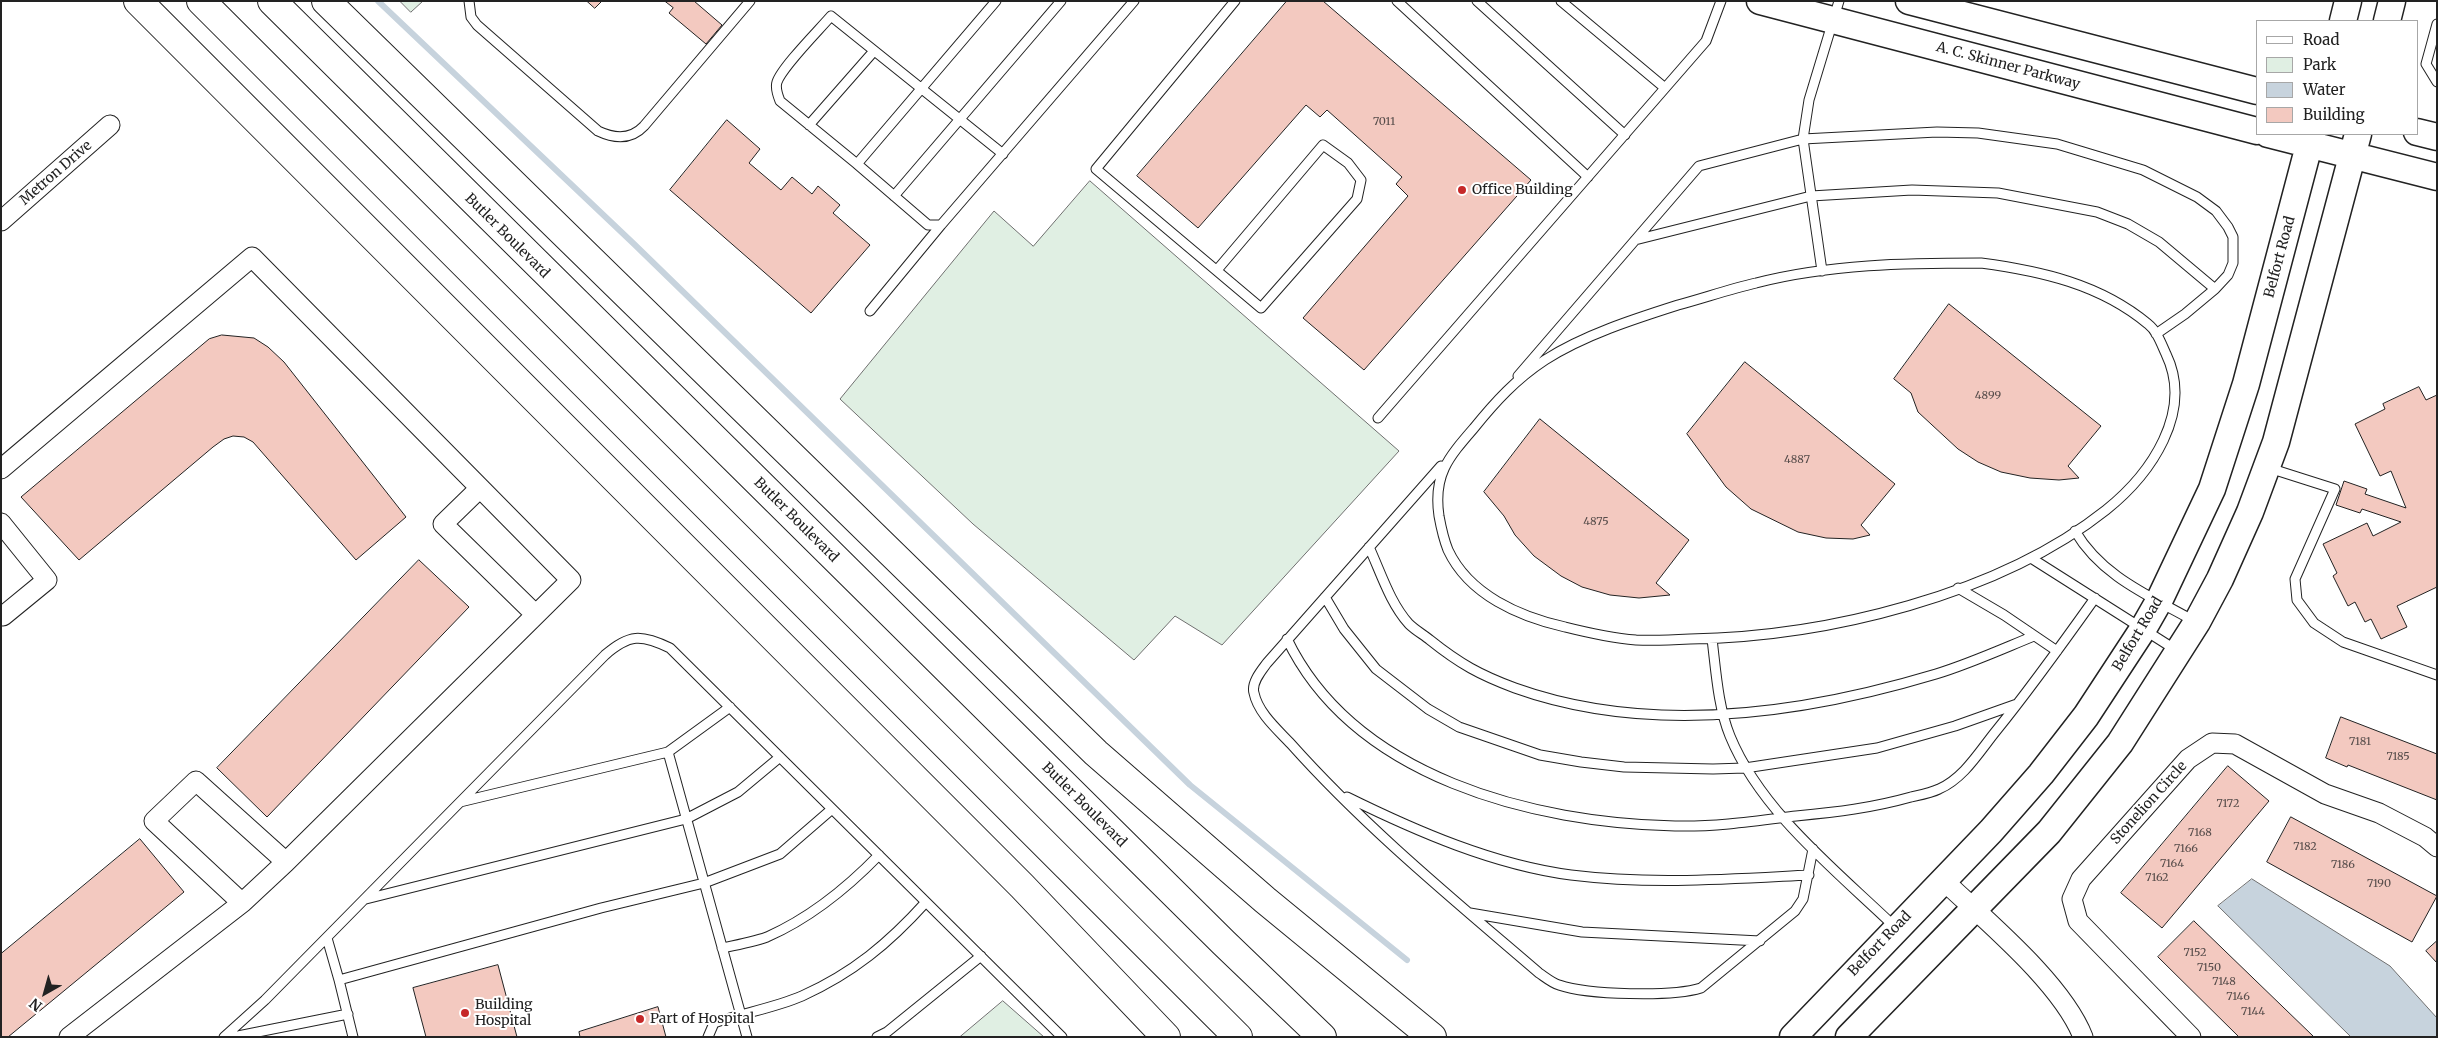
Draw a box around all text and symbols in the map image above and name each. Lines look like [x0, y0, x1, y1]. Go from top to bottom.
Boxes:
legend [2256, 20, 2418, 135]
text: Road [2303, 30, 2339, 49]
street label: A. C. Skinner Parkway [1934, 39, 2082, 93]
text: Park [2303, 55, 2336, 74]
text: Water [2303, 80, 2345, 99]
text: Building [2303, 105, 2365, 124]
house number: 7011 [1373, 115, 1395, 129]
street label: Metron Drive [17, 137, 95, 209]
place label: Office Building [1472, 182, 1573, 198]
marker: Office Building [1456, 184, 1468, 196]
street label: Butler Boulevard [461, 190, 553, 282]
street label: Belfort Road [2261, 214, 2299, 300]
house number: 4899 [1975, 389, 2001, 403]
house number: 4887 [1784, 453, 1810, 467]
street label: Butler Boulevard [750, 474, 842, 566]
house number: 4875 [1583, 515, 1609, 529]
street label: Belfort Road [2109, 594, 2167, 674]
house number: 7181 [2349, 735, 2371, 749]
house number: 7185 [2386, 750, 2410, 764]
street label: Stonelion Circle [2107, 758, 2191, 848]
street label: Butler Boulevard [1038, 759, 1130, 851]
house number: 7172 [2216, 797, 2240, 811]
house number: 7168 [2188, 826, 2212, 840]
house number: 7182 [2293, 840, 2317, 854]
house number: 7166 [2174, 842, 2198, 856]
house number: 7164 [2160, 857, 2184, 871]
house number: 7186 [2331, 858, 2355, 872]
house number: 7162 [2145, 871, 2169, 885]
house number: 7190 [2367, 877, 2391, 891]
street label: Belfort Road [1845, 908, 1915, 980]
house number: 7152 [2183, 946, 2207, 960]
house number: 7150 [2197, 961, 2221, 975]
north arrow [20, 968, 70, 1018]
house number: 7148 [2212, 975, 2236, 989]
house number: 7146 [2226, 990, 2250, 1004]
text: N [26, 994, 46, 1015]
place label: Building Hospital [475, 997, 533, 1030]
house number: 7144 [2241, 1005, 2265, 1019]
marker: Building Hospital [459, 1007, 471, 1019]
place label: Part of Hospital [650, 1011, 754, 1027]
marker: Part of Hospital [634, 1013, 646, 1025]

